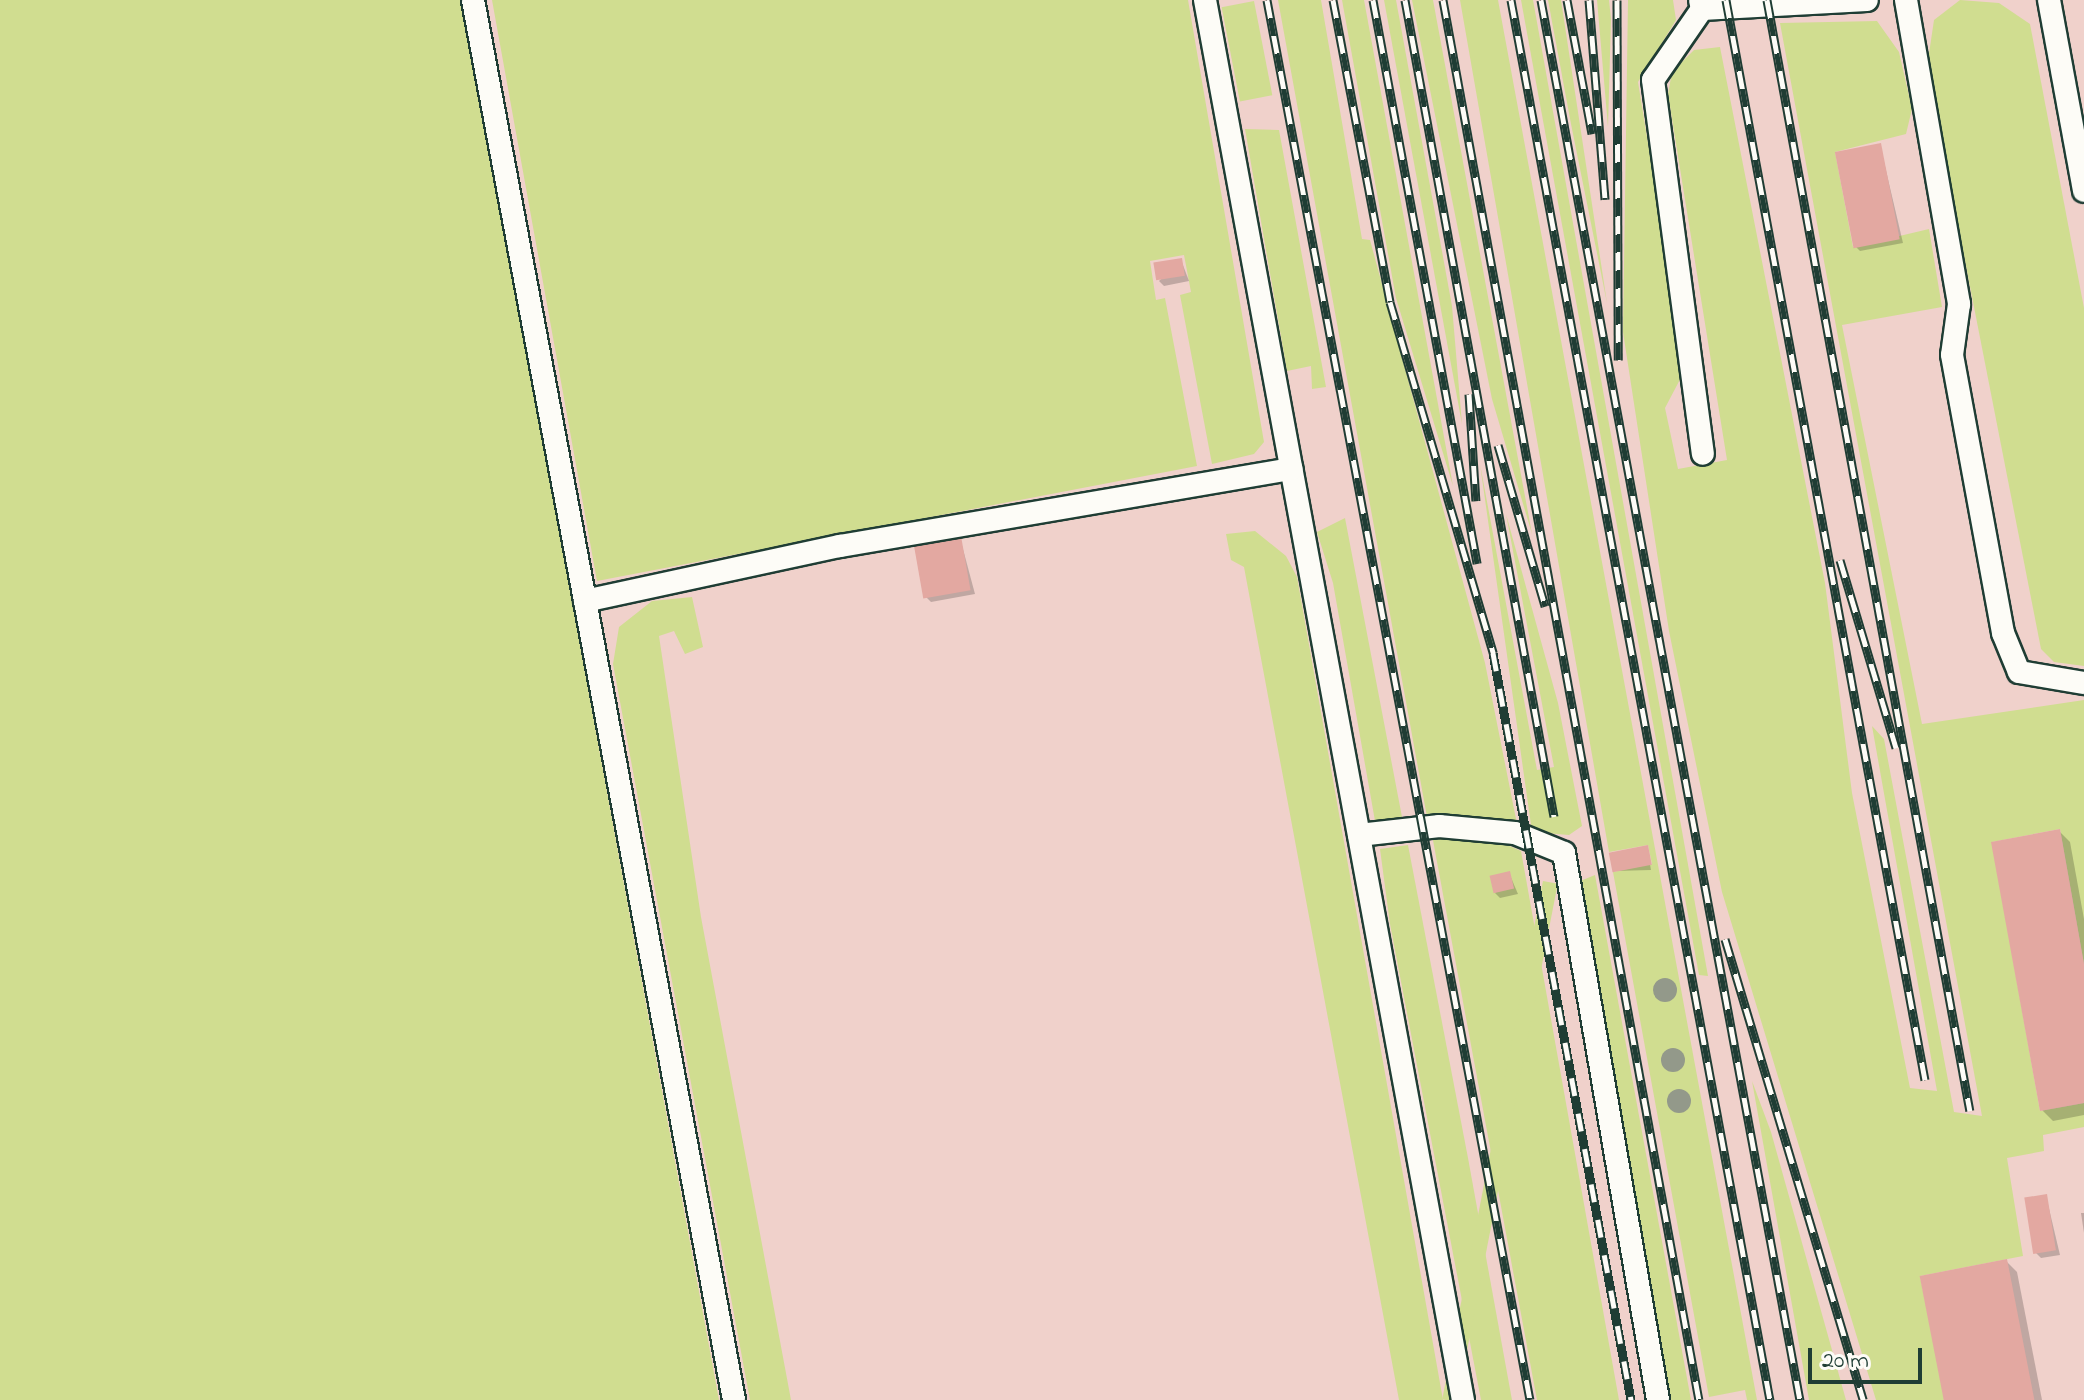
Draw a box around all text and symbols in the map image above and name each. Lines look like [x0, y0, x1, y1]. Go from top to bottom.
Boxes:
scale bar [1812, 1332, 1926, 1382]
text: 20 m [1822, 1344, 1869, 1379]

